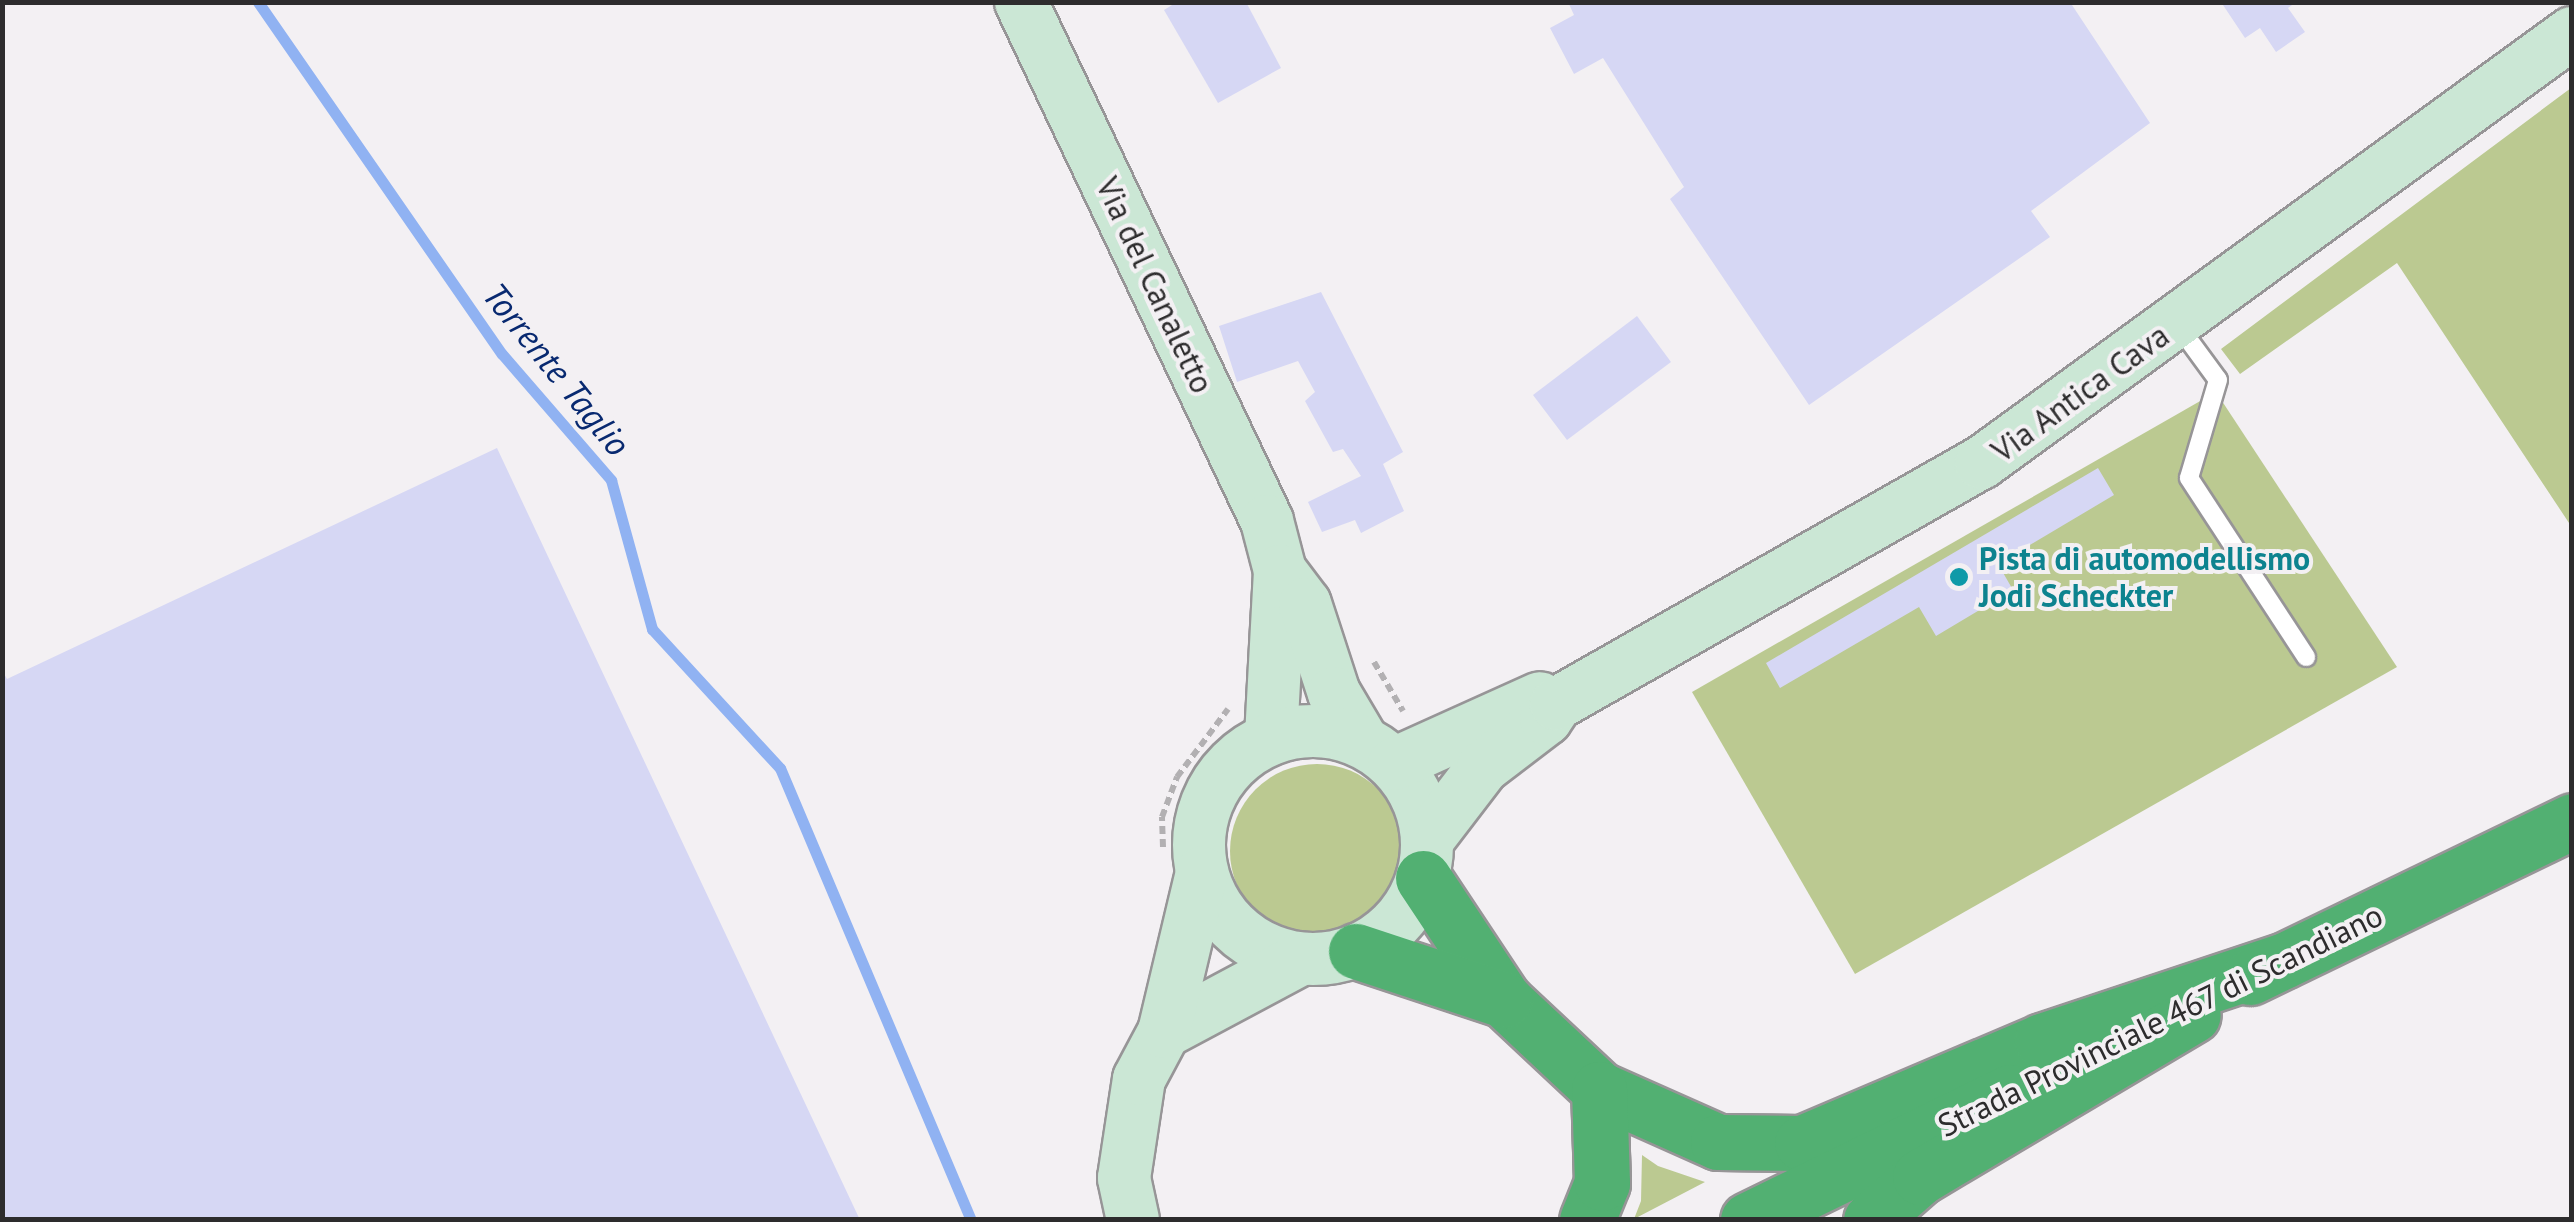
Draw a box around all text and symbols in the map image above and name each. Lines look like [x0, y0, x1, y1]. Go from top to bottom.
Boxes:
street label: Via del Canaletto [1088, 171, 1222, 399]
water label: Torrente Taglio [474, 274, 640, 464]
street label: Via Antica Cava [1984, 316, 2176, 470]
place label: Pista di automodellismo Jodi Scheckter [1979, 540, 2310, 615]
marker: Pista di automodellismo Jodi Scheckter [1948, 566, 1970, 588]
street label: Strada Provinciale 467 di Scandiano [1931, 895, 2389, 1145]

